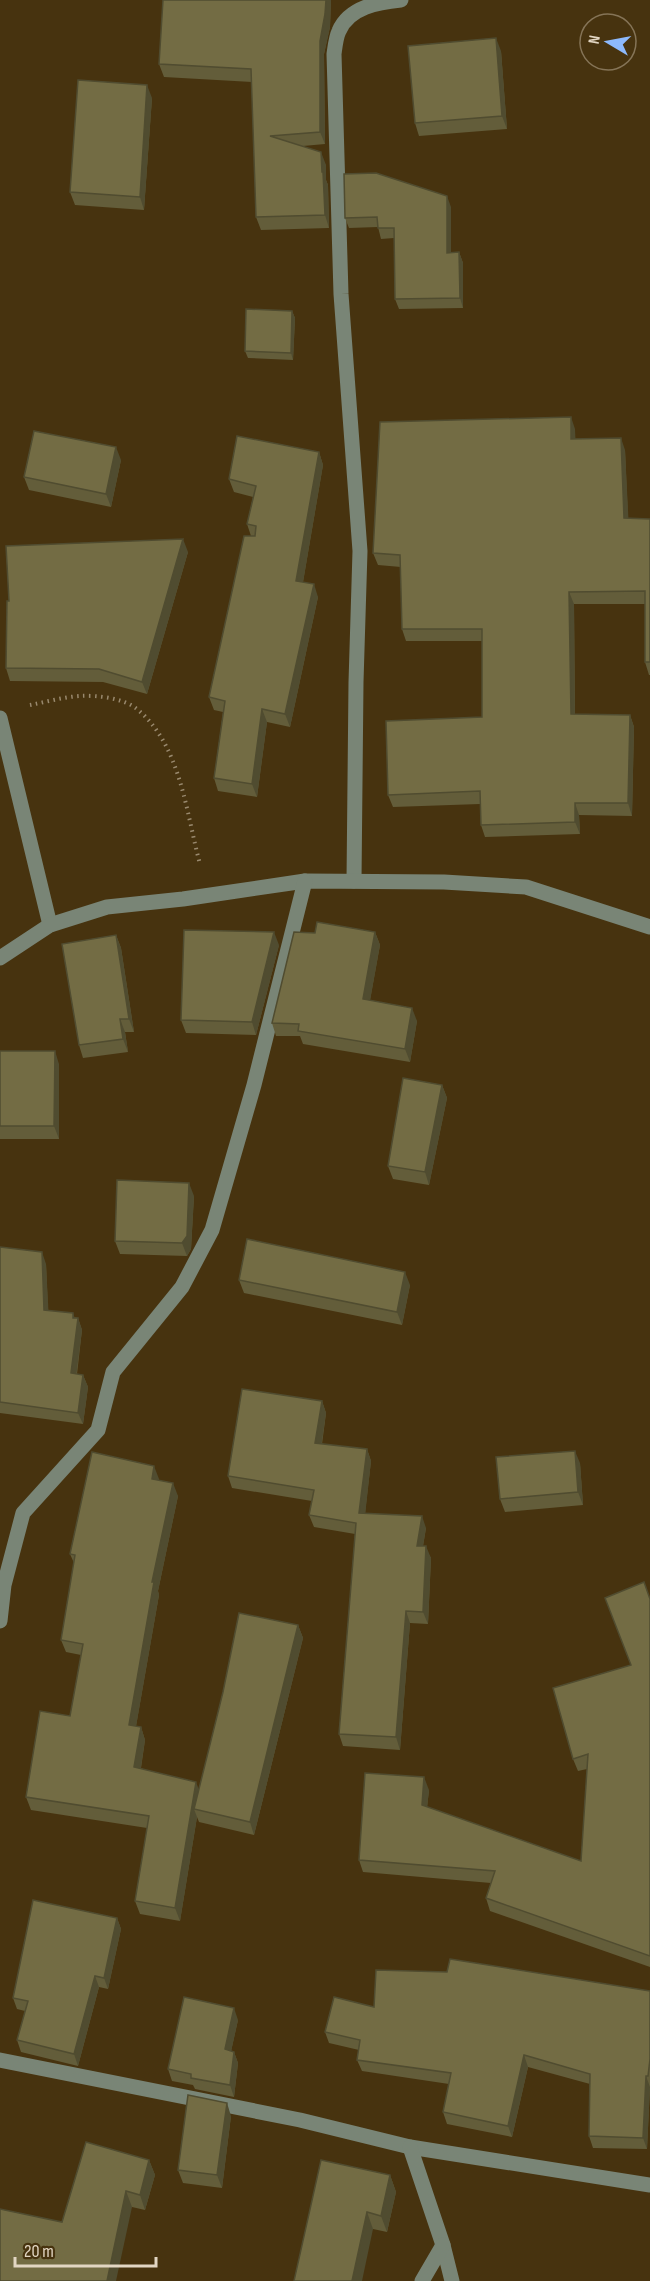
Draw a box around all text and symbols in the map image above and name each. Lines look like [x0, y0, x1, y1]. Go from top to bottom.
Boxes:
north arrow [578, 12, 638, 72]
text: N [585, 34, 605, 46]
scale bar [15, 2230, 156, 2268]
text: 20 m [24, 2241, 54, 2262]

